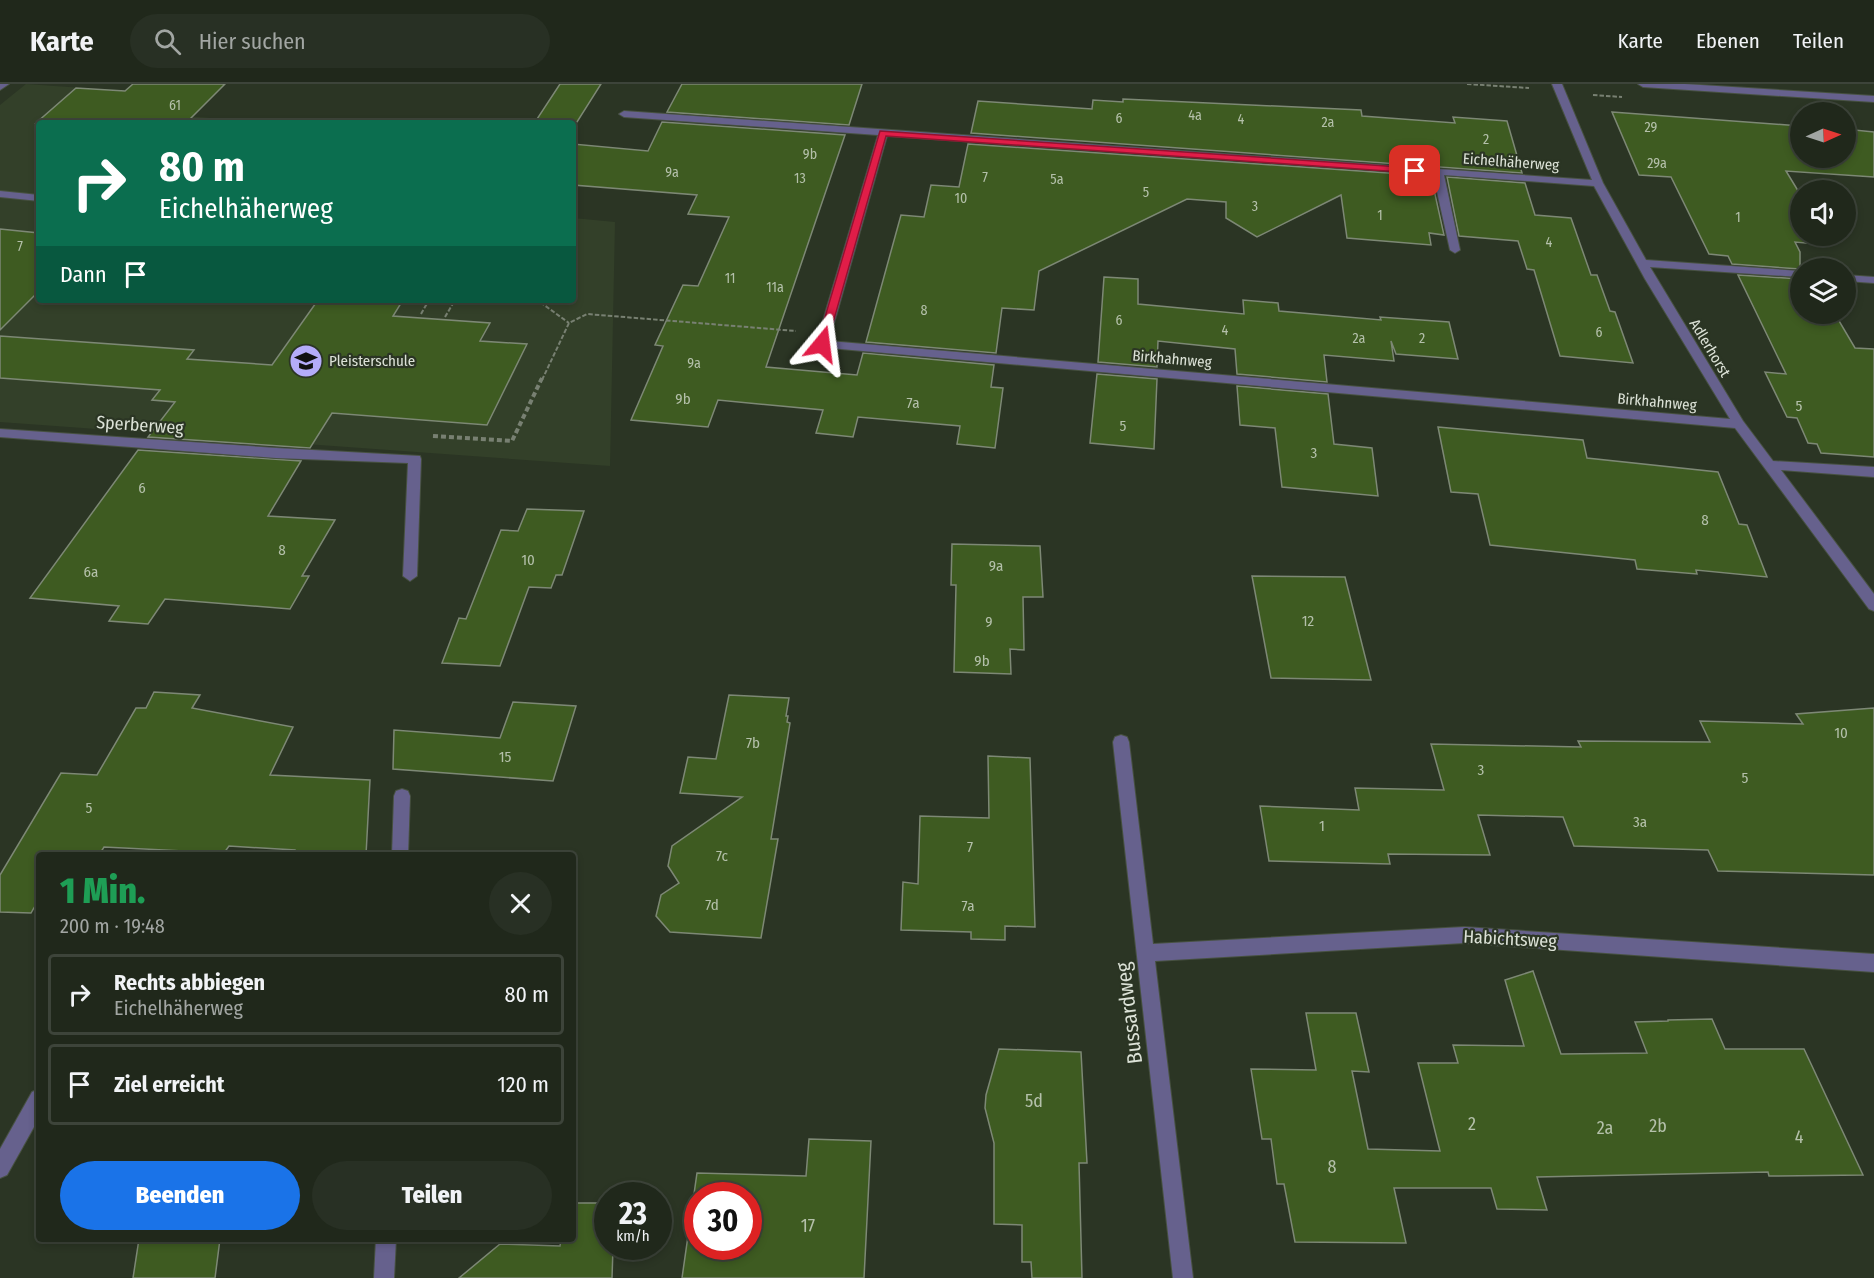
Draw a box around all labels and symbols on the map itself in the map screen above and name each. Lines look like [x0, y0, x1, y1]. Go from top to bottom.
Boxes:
house number: 61 [169, 97, 181, 114]
north arrow [1790, 102, 1856, 168]
house number: 4a [1188, 107, 1202, 124]
house number: 6 [1116, 110, 1123, 127]
house number: 4 [1238, 111, 1245, 128]
house number: 2a [1322, 114, 1335, 131]
house number: 29 [1645, 119, 1658, 136]
house number: 2 [1483, 131, 1489, 148]
pin [1389, 145, 1440, 196]
house number: 9b [803, 146, 817, 163]
street label: Eichelhäherweg [1462, 150, 1560, 174]
house number: 29a [1647, 155, 1667, 172]
house number: 9a [665, 164, 679, 181]
house number: 7 [982, 169, 988, 186]
house number: 13 [794, 170, 806, 187]
house number: 5a [1050, 171, 1064, 188]
house number: 5 [1143, 184, 1149, 201]
house number: 10 [955, 190, 967, 207]
house number: 3 [1252, 198, 1258, 215]
house number: 1 [1377, 207, 1383, 224]
house number: 1 [1735, 209, 1741, 226]
house number: 4 [1546, 234, 1553, 251]
house number: 7 [17, 238, 23, 255]
house number: 11 [725, 270, 735, 287]
house number: 11a [766, 279, 784, 296]
house number: 8 [921, 302, 928, 319]
position arrow [790, 312, 854, 376]
house number: 6 [1116, 312, 1123, 329]
street label: Adlerhorst [1686, 316, 1734, 380]
house number: 4 [1222, 322, 1229, 339]
house number: 6 [1596, 324, 1603, 341]
house number: 2a [1353, 330, 1366, 347]
house number: 2 [1419, 330, 1425, 347]
school or university icon: Pleisterschule [288, 343, 324, 379]
street label: Birkhahnweg [1132, 347, 1212, 371]
place label: Pleisterschule [329, 352, 415, 370]
house number: 9a [687, 355, 701, 372]
house number: 9b [675, 390, 691, 408]
street label: Birkhahnweg [1617, 390, 1697, 414]
house number: 7a [907, 394, 919, 412]
house number: 5 [1796, 397, 1803, 415]
street label: Sperberweg [96, 411, 185, 439]
house number: 5 [1120, 417, 1127, 435]
house number: 3 [1311, 444, 1318, 462]
house number: 6 [138, 479, 146, 497]
house number: 8 [1701, 511, 1709, 529]
house number: 8 [278, 541, 286, 559]
house number: 10 [521, 551, 535, 569]
house number: 9a [989, 557, 1003, 575]
house number: 6a [84, 563, 98, 581]
house number: 12 [1302, 612, 1315, 630]
house number: 9 [985, 613, 993, 631]
house number: 9b [974, 652, 990, 670]
house number: 10 [1834, 724, 1848, 742]
house number: 7b [746, 734, 760, 752]
house number: 15 [499, 748, 511, 766]
house number: 3 [1478, 761, 1485, 779]
house number: 5 [1742, 769, 1749, 787]
house number: 5 [86, 799, 93, 817]
house number: 3a [1633, 813, 1647, 831]
house number: 1 [1319, 817, 1325, 835]
house number: 7 [967, 838, 973, 856]
house number: 7c [716, 847, 729, 865]
house number: 7d [705, 896, 719, 914]
house number: 7a [962, 897, 974, 915]
street label: Habichtsweg [1463, 926, 1558, 952]
street label: Bussardweg [1110, 961, 1148, 1065]
house number: 5d [1025, 1090, 1043, 1112]
house number: 2 [1468, 1113, 1476, 1135]
house number: 2b [1649, 1115, 1667, 1137]
house number: 2a [1597, 1117, 1613, 1139]
house number: 4 [1795, 1126, 1804, 1148]
house number: 8 [1328, 1156, 1337, 1178]
speed limit sign: 30 [684, 1182, 762, 1260]
house number: 17 [801, 1215, 815, 1237]

